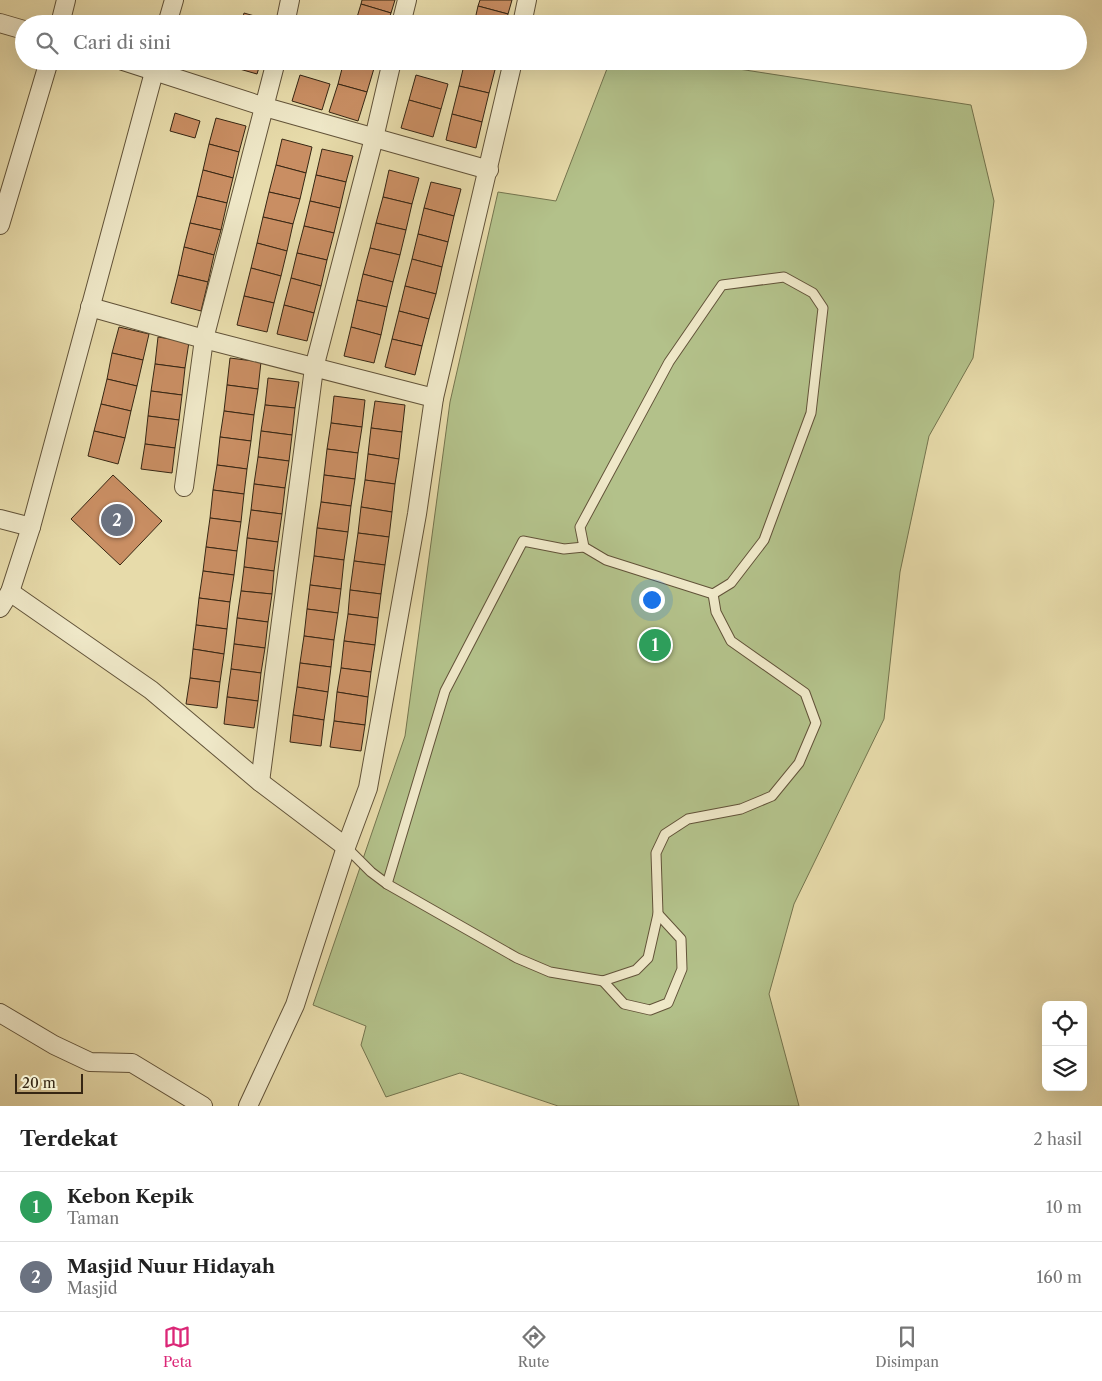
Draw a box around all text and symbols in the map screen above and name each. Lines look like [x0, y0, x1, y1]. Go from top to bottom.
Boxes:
search box [15, 15, 1087, 70]
icon: search [33, 29, 61, 57]
text: Cari di sini [73, 31, 171, 54]
pin: 2 [101, 501, 133, 539]
your location [639, 587, 665, 613]
pin: 1 [639, 626, 671, 664]
map controls [1042, 1001, 1087, 1091]
button: locate [1042, 1001, 1087, 1046]
button: layers [1042, 1046, 1087, 1091]
scale bar [15, 1071, 82, 1094]
text: 20 m [22, 1074, 56, 1092]
text: Terdekat [20, 1126, 118, 1151]
text: 2 hasil [1033, 1129, 1082, 1149]
text: Kebon Kepik [67, 1185, 194, 1208]
text: 1 [32, 1197, 40, 1217]
text: 10 m [1046, 1197, 1082, 1217]
text: Taman [67, 1208, 119, 1228]
text: Masjid Nuur Hidayah [67, 1255, 275, 1278]
text: 2 [31, 1267, 41, 1287]
text: 160 m [1037, 1267, 1082, 1287]
text: Masjid [67, 1278, 118, 1298]
tab: Peta [163, 1323, 192, 1371]
tab: Rute [518, 1323, 549, 1371]
tab: Disimpan [875, 1323, 939, 1371]

